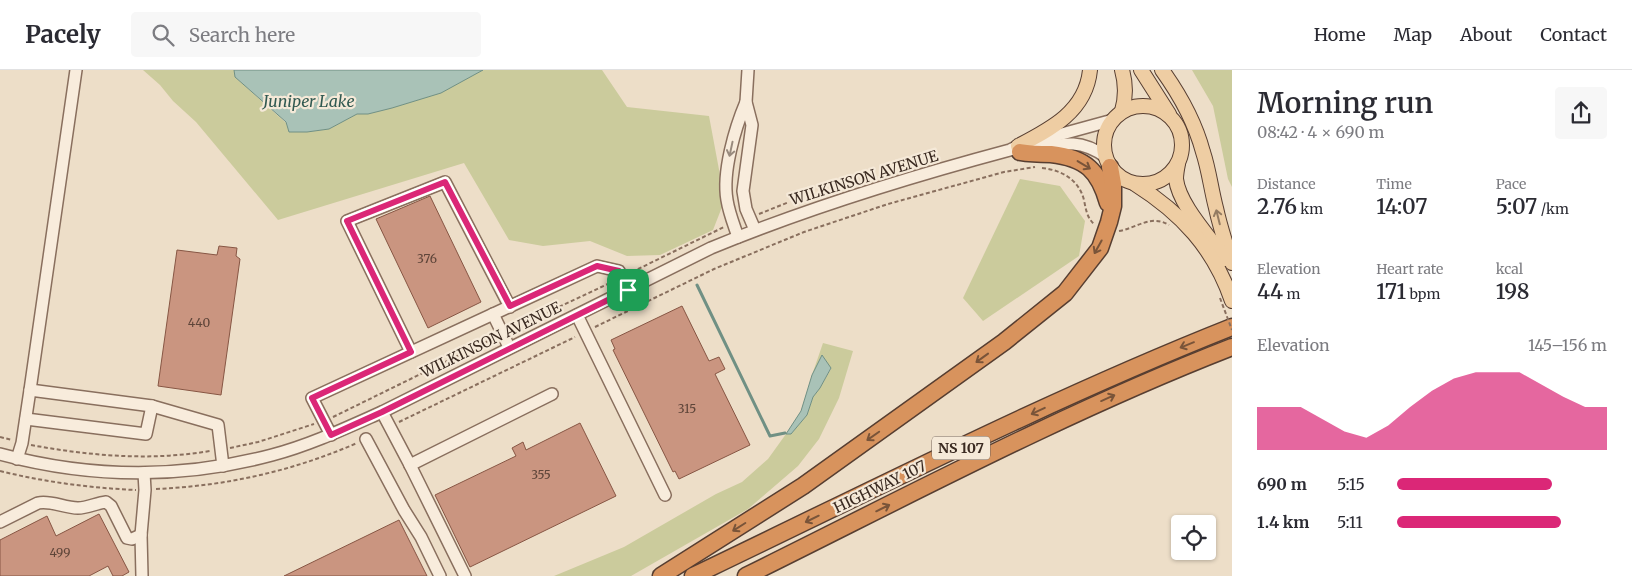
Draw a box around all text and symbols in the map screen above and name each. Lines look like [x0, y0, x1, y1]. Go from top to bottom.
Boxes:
search box [131, 12, 481, 57]
text: Pacely [25, 19, 101, 50]
icon: search [149, 21, 177, 49]
text: Search here [189, 23, 295, 47]
text: Home [1314, 23, 1366, 46]
text: Map [1394, 23, 1432, 46]
text: About [1460, 23, 1512, 46]
text: Contact [1540, 23, 1607, 46]
text: Morning run [1257, 85, 1433, 121]
button: share [1555, 87, 1607, 139]
water label: Juniper Lake [261, 91, 355, 111]
text: 08:42 · 4 × 690 m [1257, 122, 1384, 142]
one-way arrow [726, 140, 735, 156]
street label: WILKINSON AVENUE [786, 146, 941, 209]
one-way arrow [1077, 160, 1092, 170]
text: Distance [1257, 175, 1316, 193]
text: Time [1376, 175, 1412, 193]
text: Pace [1496, 175, 1526, 193]
text: 2.76 [1257, 193, 1297, 220]
text: 14:07 [1376, 193, 1427, 220]
text: 5:07 [1496, 193, 1537, 220]
text: km [1297, 200, 1323, 218]
text: /km [1537, 200, 1569, 218]
one-way arrow [1213, 209, 1222, 225]
one-way arrow [1093, 240, 1103, 254]
house number: 376 [417, 251, 437, 266]
text: Elevation [1257, 260, 1321, 278]
text: Heart rate [1376, 260, 1443, 278]
text: kcal [1496, 260, 1523, 278]
pin [607, 269, 649, 311]
icon: arrive [614, 276, 642, 304]
text: 44 [1257, 278, 1283, 305]
text: 171 [1376, 278, 1406, 305]
text: 198 [1496, 278, 1529, 305]
text: m [1283, 285, 1300, 303]
text: bpm [1406, 285, 1440, 303]
street label: WILKINSON AVENUE [416, 297, 565, 382]
house number: 440 [188, 315, 210, 330]
text: Elevation [1257, 335, 1330, 355]
text: 145–156 m [1528, 335, 1607, 355]
one-way arrow [1180, 341, 1195, 351]
one-way arrow [975, 353, 989, 363]
one-way arrow [1100, 393, 1115, 403]
house number: 315 [678, 401, 696, 416]
one-way arrow [1031, 407, 1046, 416]
one-way arrow [867, 431, 881, 441]
road number: NS 107 [932, 436, 990, 459]
street label: HIGHWAY 107 [830, 456, 930, 517]
house number: 355 [531, 467, 551, 482]
text: 690 m [1257, 474, 1307, 494]
text: 5:15 [1337, 474, 1365, 494]
one-way arrow [876, 503, 891, 513]
text: 1.4 km [1257, 512, 1309, 532]
text: 5:11 [1337, 512, 1363, 532]
one-way arrow [805, 514, 820, 524]
map controls [1171, 515, 1216, 560]
button: locate [1171, 515, 1216, 560]
one-way arrow [732, 522, 746, 532]
house number: 499 [49, 545, 71, 560]

